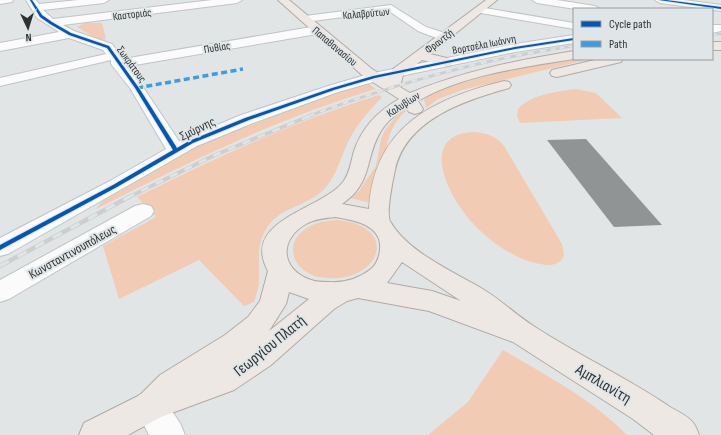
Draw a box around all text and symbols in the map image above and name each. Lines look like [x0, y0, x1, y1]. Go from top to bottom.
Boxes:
street label: Καλαβρύτων [342, 5, 391, 22]
street label: Καστοριάς [112, 6, 152, 23]
north arrow [8, 8, 48, 48]
legend [573, 8, 713, 60]
text: Cycle path [609, 17, 651, 32]
street label: Παπαθανασίου [310, 24, 360, 69]
street label: Φραντζή [422, 26, 456, 56]
text: N [25, 31, 32, 44]
street label: Βορτσέλα Ιωάννη [451, 32, 517, 57]
text: Path [609, 37, 627, 52]
street label: Πυθίας [203, 39, 231, 56]
street label: Σωκράτους [114, 44, 149, 85]
street label: Καλυβίων [384, 89, 423, 120]
street label: Σμύρνης [177, 113, 218, 144]
street label: Κωνσταντινουπόλεως [26, 221, 119, 282]
street label: Γεωργίου Πλατή [230, 311, 310, 381]
street label: Αμπλιανίτη [571, 360, 634, 408]

